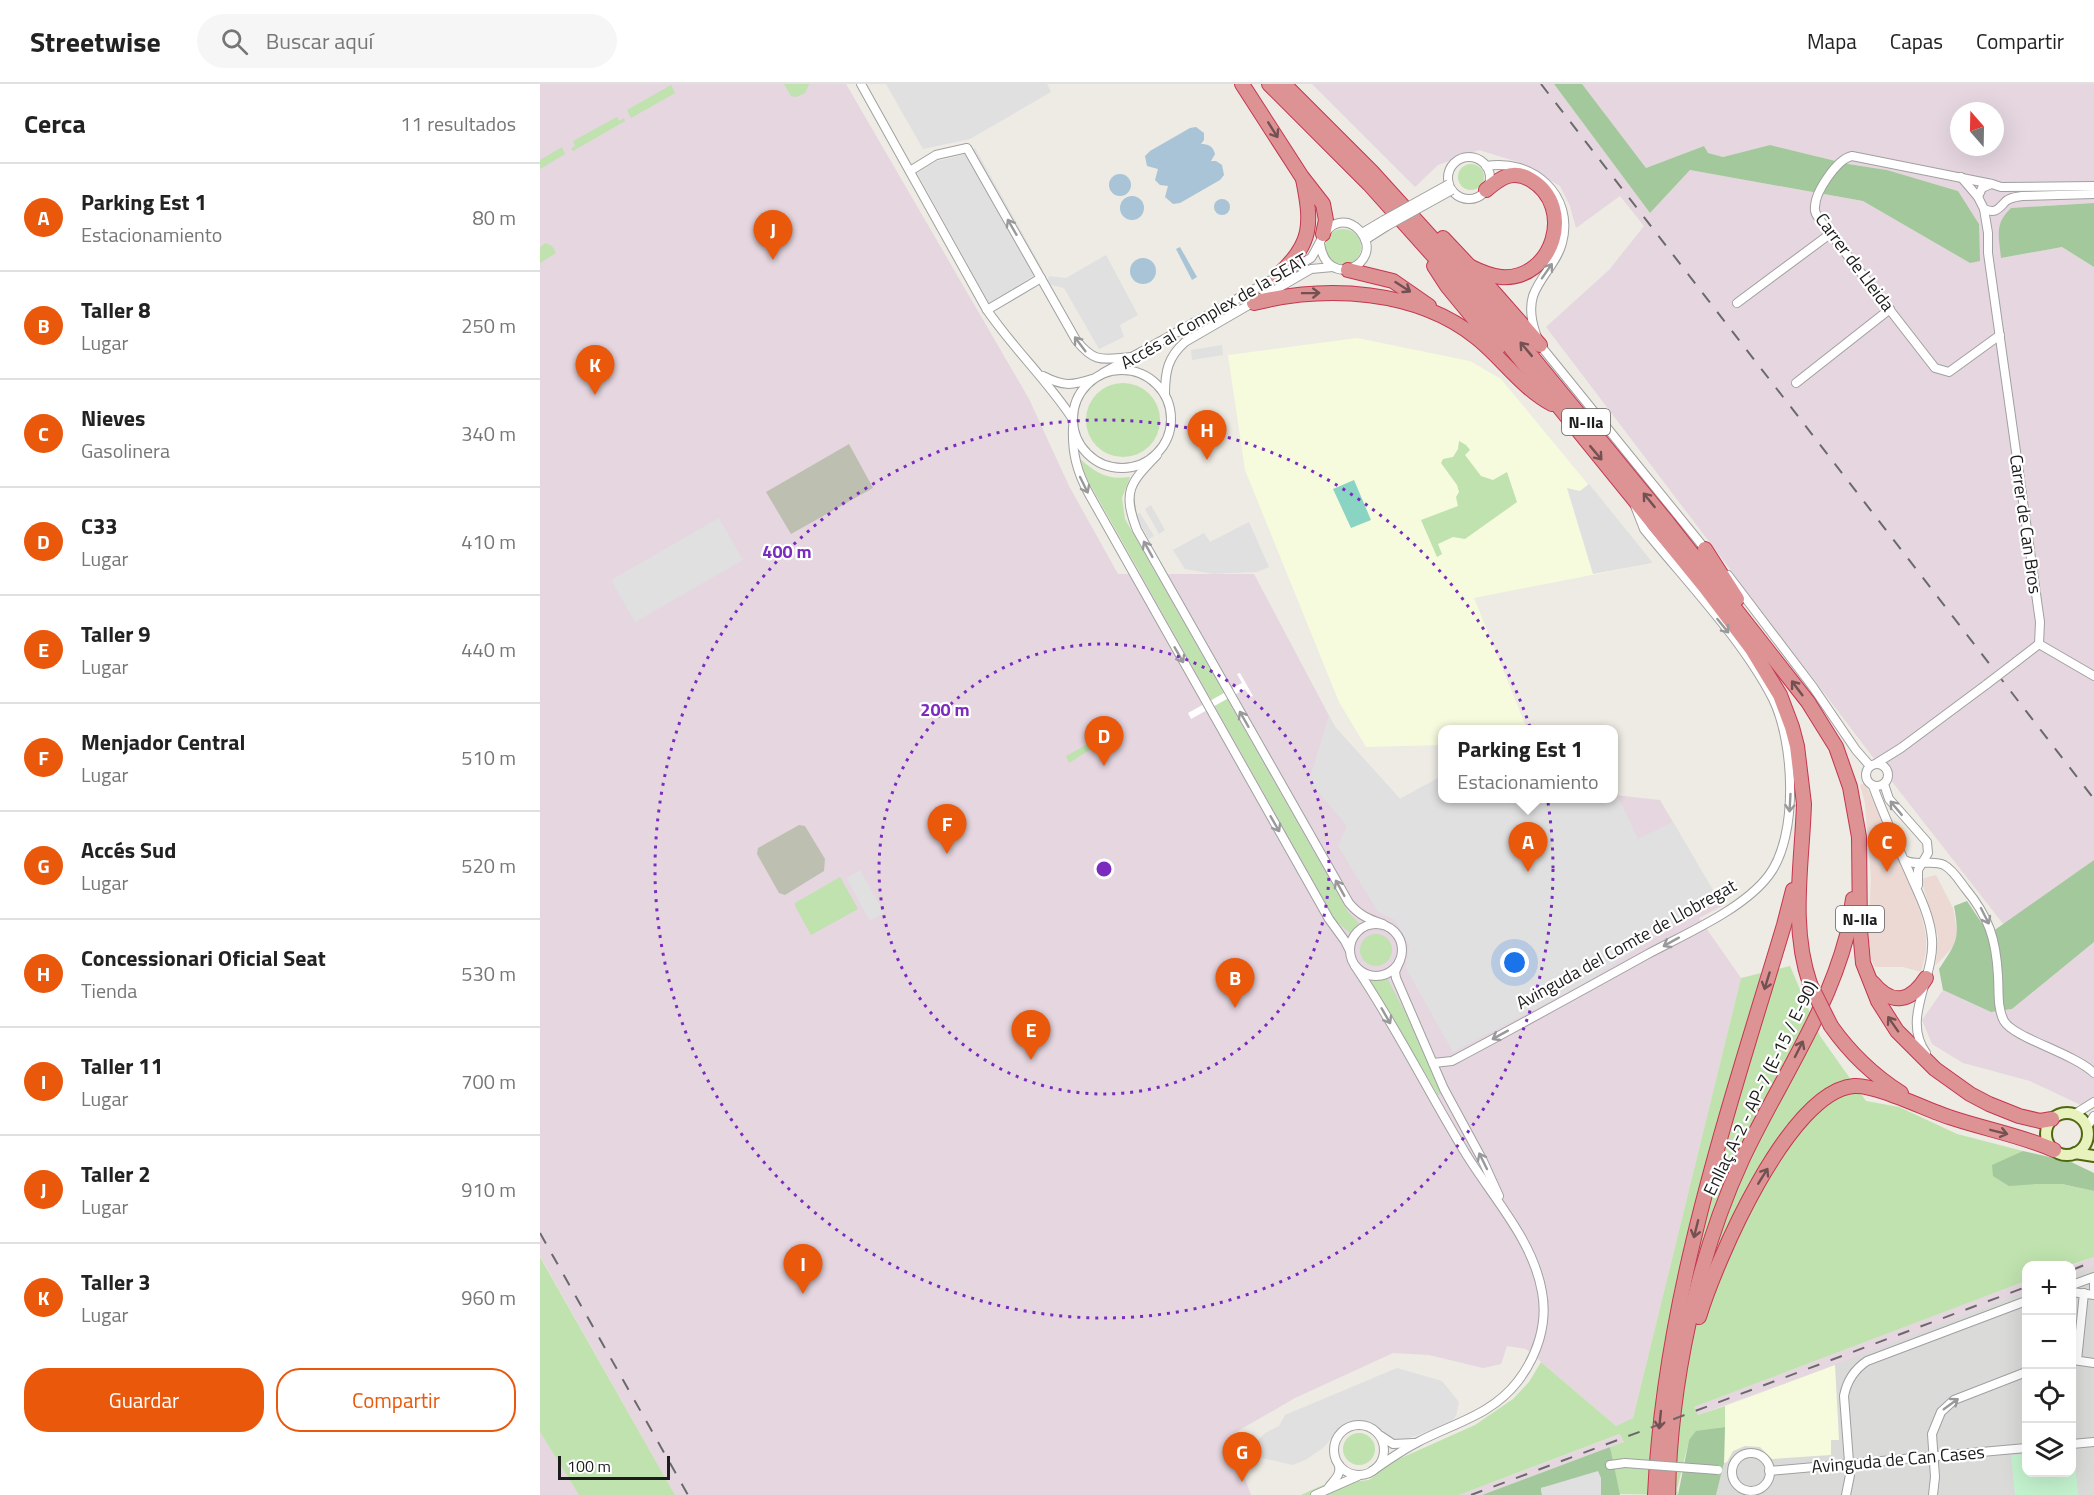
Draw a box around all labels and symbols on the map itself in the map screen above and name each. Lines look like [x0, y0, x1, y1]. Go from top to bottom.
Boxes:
north arrow [1950, 102, 2004, 156]
one-way arrow [1267, 121, 1279, 138]
street label: Carrer de Lleida [1809, 207, 1901, 317]
pin: J [754, 210, 792, 260]
one-way arrow [1006, 219, 1017, 237]
street label: Accés al Complex de la SEAT [1115, 246, 1313, 376]
one-way arrow [1541, 264, 1553, 280]
one-way arrow [1394, 281, 1411, 294]
one-way arrow [1301, 288, 1321, 299]
one-way arrow [1073, 337, 1086, 353]
one-way arrow [1519, 342, 1533, 357]
pin: K [576, 346, 614, 395]
road number: N-IIa [1562, 409, 1610, 435]
pin: H [1188, 410, 1226, 460]
one-way arrow [1590, 445, 1603, 461]
street label: Carrer de Can Bros [2003, 453, 2049, 595]
one-way arrow [1078, 475, 1090, 493]
one-way arrow [1643, 492, 1656, 508]
text: 400 m [762, 538, 812, 565]
one-way arrow [1142, 541, 1154, 558]
one-way arrow [1716, 618, 1730, 633]
one-way arrow [1173, 646, 1185, 663]
one-way arrow [1791, 680, 1803, 696]
text: 200 m [920, 696, 970, 723]
one-way arrow [1237, 711, 1249, 728]
pin: D [1084, 716, 1124, 766]
one-way arrow [1784, 793, 1795, 813]
one-way arrow [1889, 801, 1903, 816]
pin: F [928, 804, 966, 854]
one-way arrow [1269, 815, 1281, 832]
pin: A [1508, 822, 1548, 872]
pin: C [1868, 822, 1906, 872]
centre of rings [1094, 859, 1114, 879]
street label: Avinguda del Comte de Llobregat [1511, 872, 1742, 1016]
one-way arrow [1334, 880, 1346, 897]
road number: N-IIa [1836, 906, 1884, 932]
one-way arrow [1979, 907, 1991, 925]
one-way arrow [1663, 937, 1681, 948]
your location [1500, 948, 1529, 977]
pin: B [1216, 958, 1254, 1008]
one-way arrow [1761, 971, 1772, 990]
street label: Enllaç A-2 - AP-7 (E-15 / E-90) [1696, 976, 1824, 1200]
one-way arrow [1380, 1007, 1392, 1024]
pin: E [1012, 1010, 1050, 1060]
one-way arrow [1887, 1017, 1899, 1033]
one-way arrow [1492, 1029, 1509, 1041]
one-way arrow [1794, 1041, 1806, 1059]
one-way arrow [1989, 1126, 2008, 1138]
one-way arrow [1476, 1152, 1488, 1170]
one-way arrow [1758, 1168, 1770, 1185]
one-way arrow [1689, 1219, 1701, 1238]
pin: I [784, 1244, 822, 1294]
one-way arrow [1942, 1398, 1958, 1411]
one-way arrow [1654, 1410, 1665, 1430]
pin: G [1222, 1432, 1262, 1482]
street label: Avinguda de Can Cases [1810, 1438, 1986, 1480]
scale bar [558, 1453, 670, 1480]

